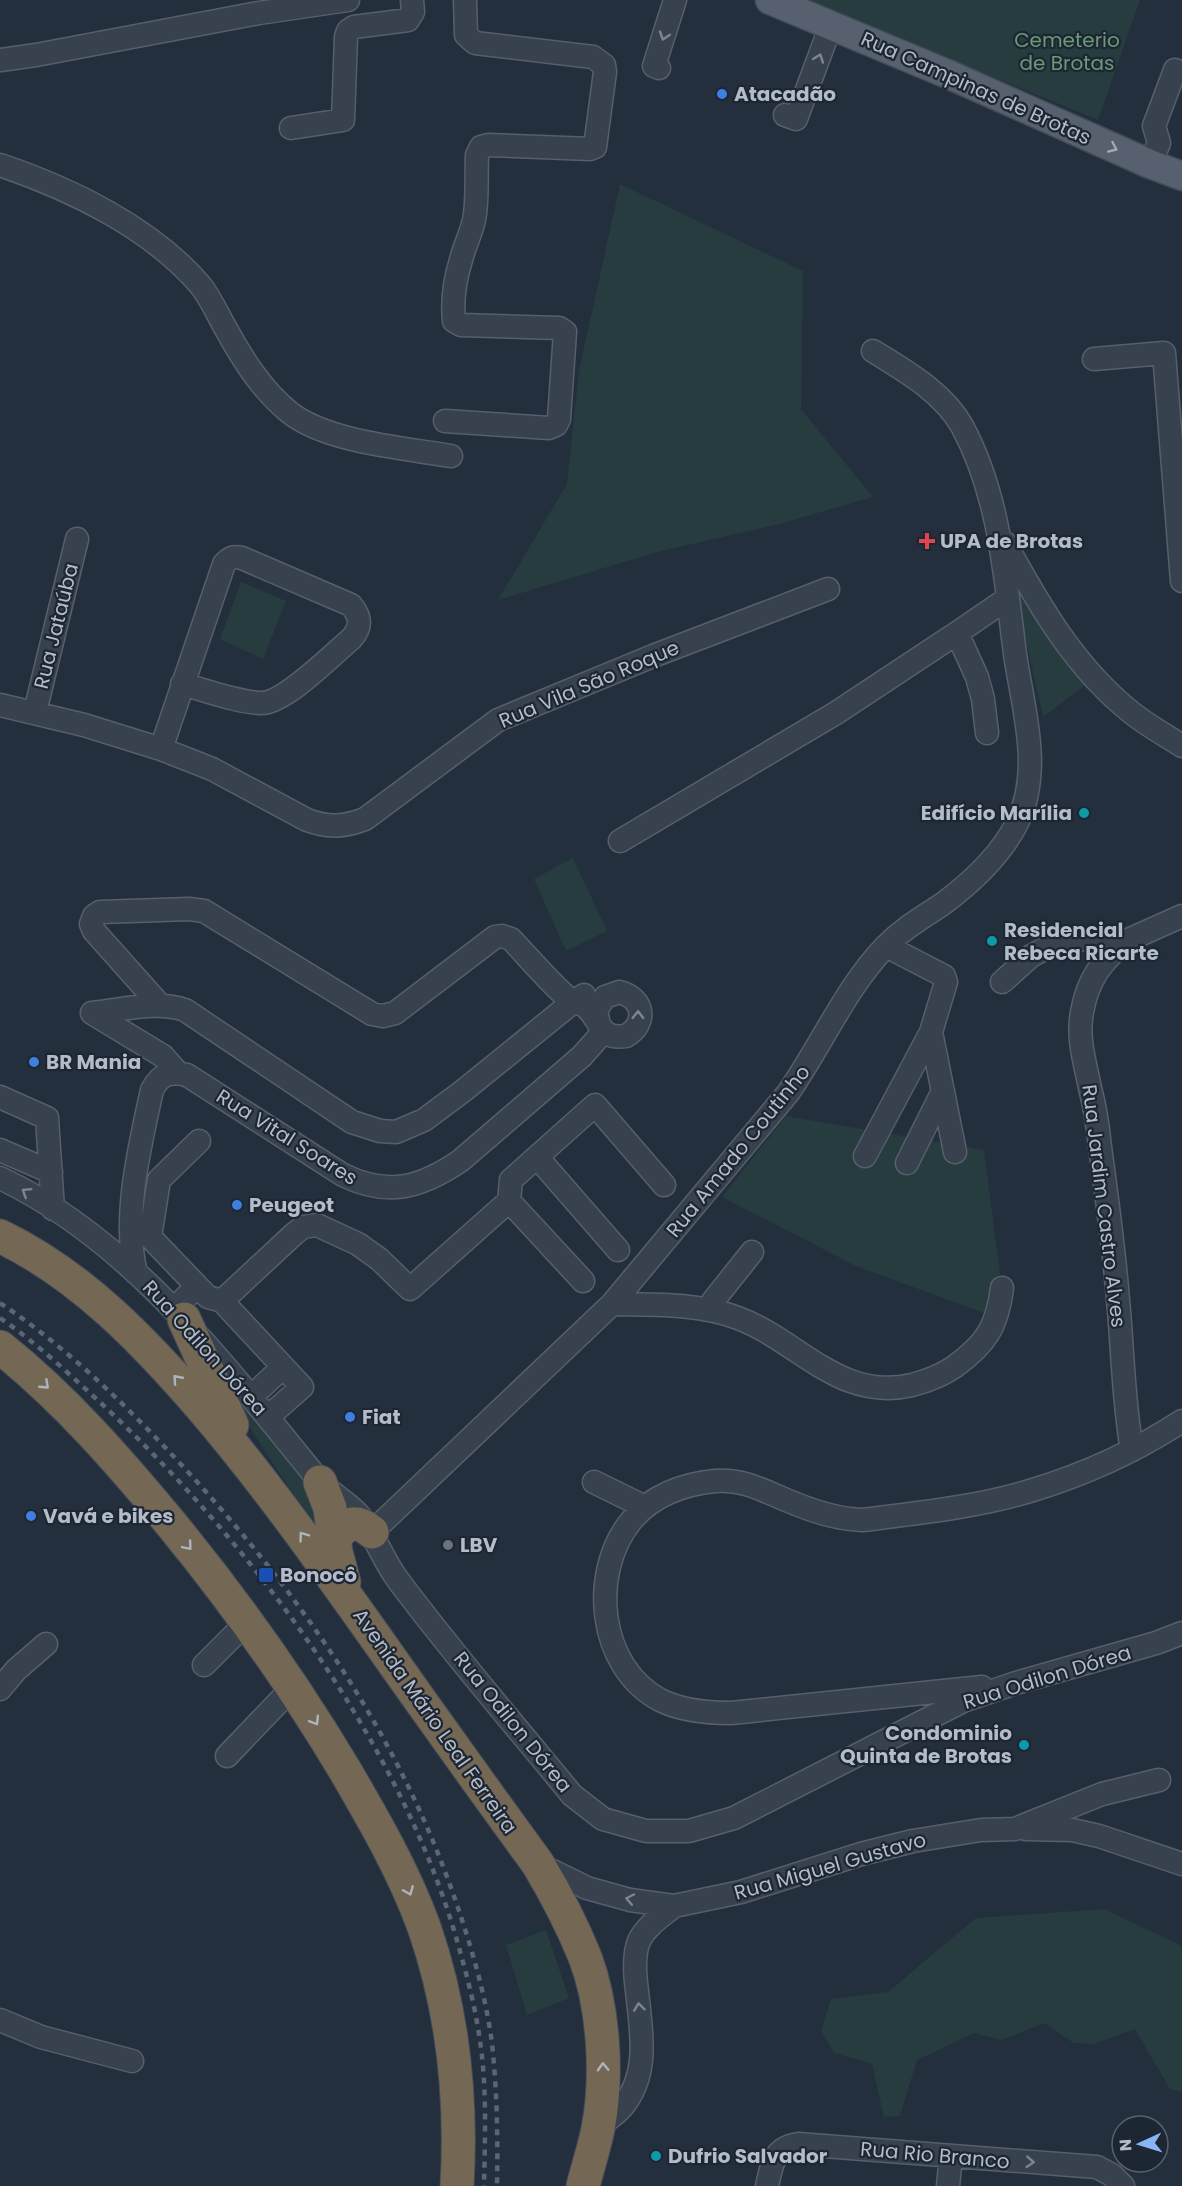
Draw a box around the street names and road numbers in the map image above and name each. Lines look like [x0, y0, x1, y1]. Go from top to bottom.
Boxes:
street label: Rua Campinas de Brotas [857, 25, 1095, 151]
street label: Rua Jataúba [27, 560, 85, 692]
street label: Rua Vila São Roque [495, 633, 683, 735]
street label: Rua Amado Coutinho [660, 1059, 816, 1243]
street label: Rua Vital Soares [211, 1082, 363, 1192]
street label: Rua Jardim Castro Alves [1075, 1083, 1133, 1329]
street label: Rua Odilon Dórea [136, 1274, 274, 1422]
street label: Avenida Mário Leal Ferreira [346, 1603, 524, 1839]
street label: Rua Odilon Dórea [960, 1638, 1134, 1716]
street label: Rua Odilon Dórea [447, 1646, 579, 1798]
street label: Rua Miguel Gustavo [731, 1825, 929, 1907]
street label: Rua Rio Branco [859, 2135, 1011, 2175]

